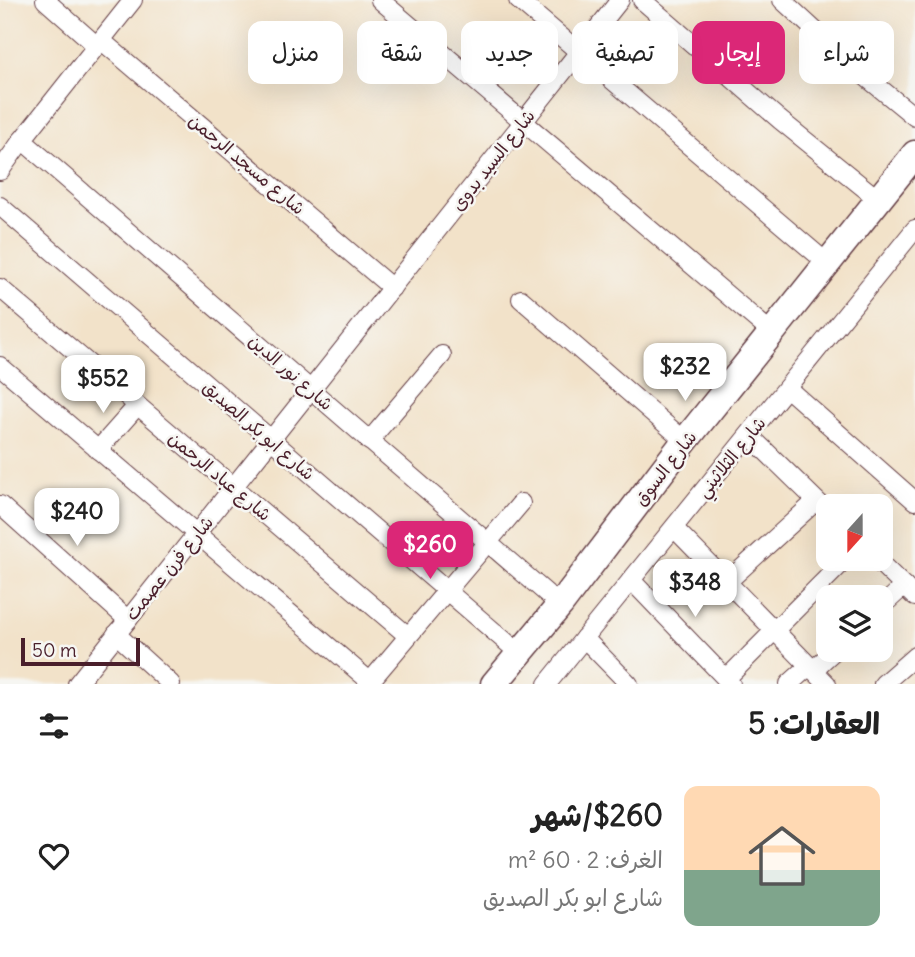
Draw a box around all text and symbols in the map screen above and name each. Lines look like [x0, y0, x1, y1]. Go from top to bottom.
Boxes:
chip: منزل [248, 21, 343, 84]
chip: شقة [357, 21, 447, 84]
chip: جديد [461, 21, 558, 84]
chip: تصفية [572, 21, 678, 84]
chip: إيجار [692, 21, 785, 84]
chip: شراء [799, 21, 894, 84]
street label: شارع السيد بدوى [446, 105, 541, 216]
street label: شارع مسجد الرحمن [183, 109, 310, 220]
street label: شارع نور الدين [243, 329, 338, 416]
pin: $232 [644, 344, 726, 403]
text: $232 [659, 351, 711, 380]
pin: $552 [62, 356, 144, 415]
text: $552 [77, 363, 129, 392]
street label: شارع ابو بكر الصديق [198, 375, 320, 486]
street label: شارع الثلاثيني [691, 412, 775, 505]
street label: شارع عباد الرحمن [163, 426, 276, 527]
street label: شارع السوق [629, 426, 702, 511]
pin: $240 [36, 489, 118, 548]
north arrow [816, 494, 892, 570]
map controls [816, 494, 893, 662]
text: $240 [50, 496, 104, 525]
street label: شارع فرن عصمت [120, 511, 219, 626]
pin: $260 [389, 522, 471, 581]
text: $260 [403, 529, 457, 558]
pin: $348 [654, 560, 736, 619]
text: $348 [669, 567, 721, 596]
button: layers [816, 585, 893, 662]
scale bar [21, 635, 140, 667]
text: 50 m [32, 638, 77, 662]
text: العقارات: 5 [748, 704, 880, 742]
icon: filters [35, 707, 73, 745]
text: $260/شهر [532, 796, 663, 834]
icon: home [740, 814, 824, 898]
icon: heart [35, 837, 73, 875]
text: الغرف: 2 · 60 m² [508, 845, 663, 874]
text: شارع ابو بكر الصديق [483, 883, 663, 912]

